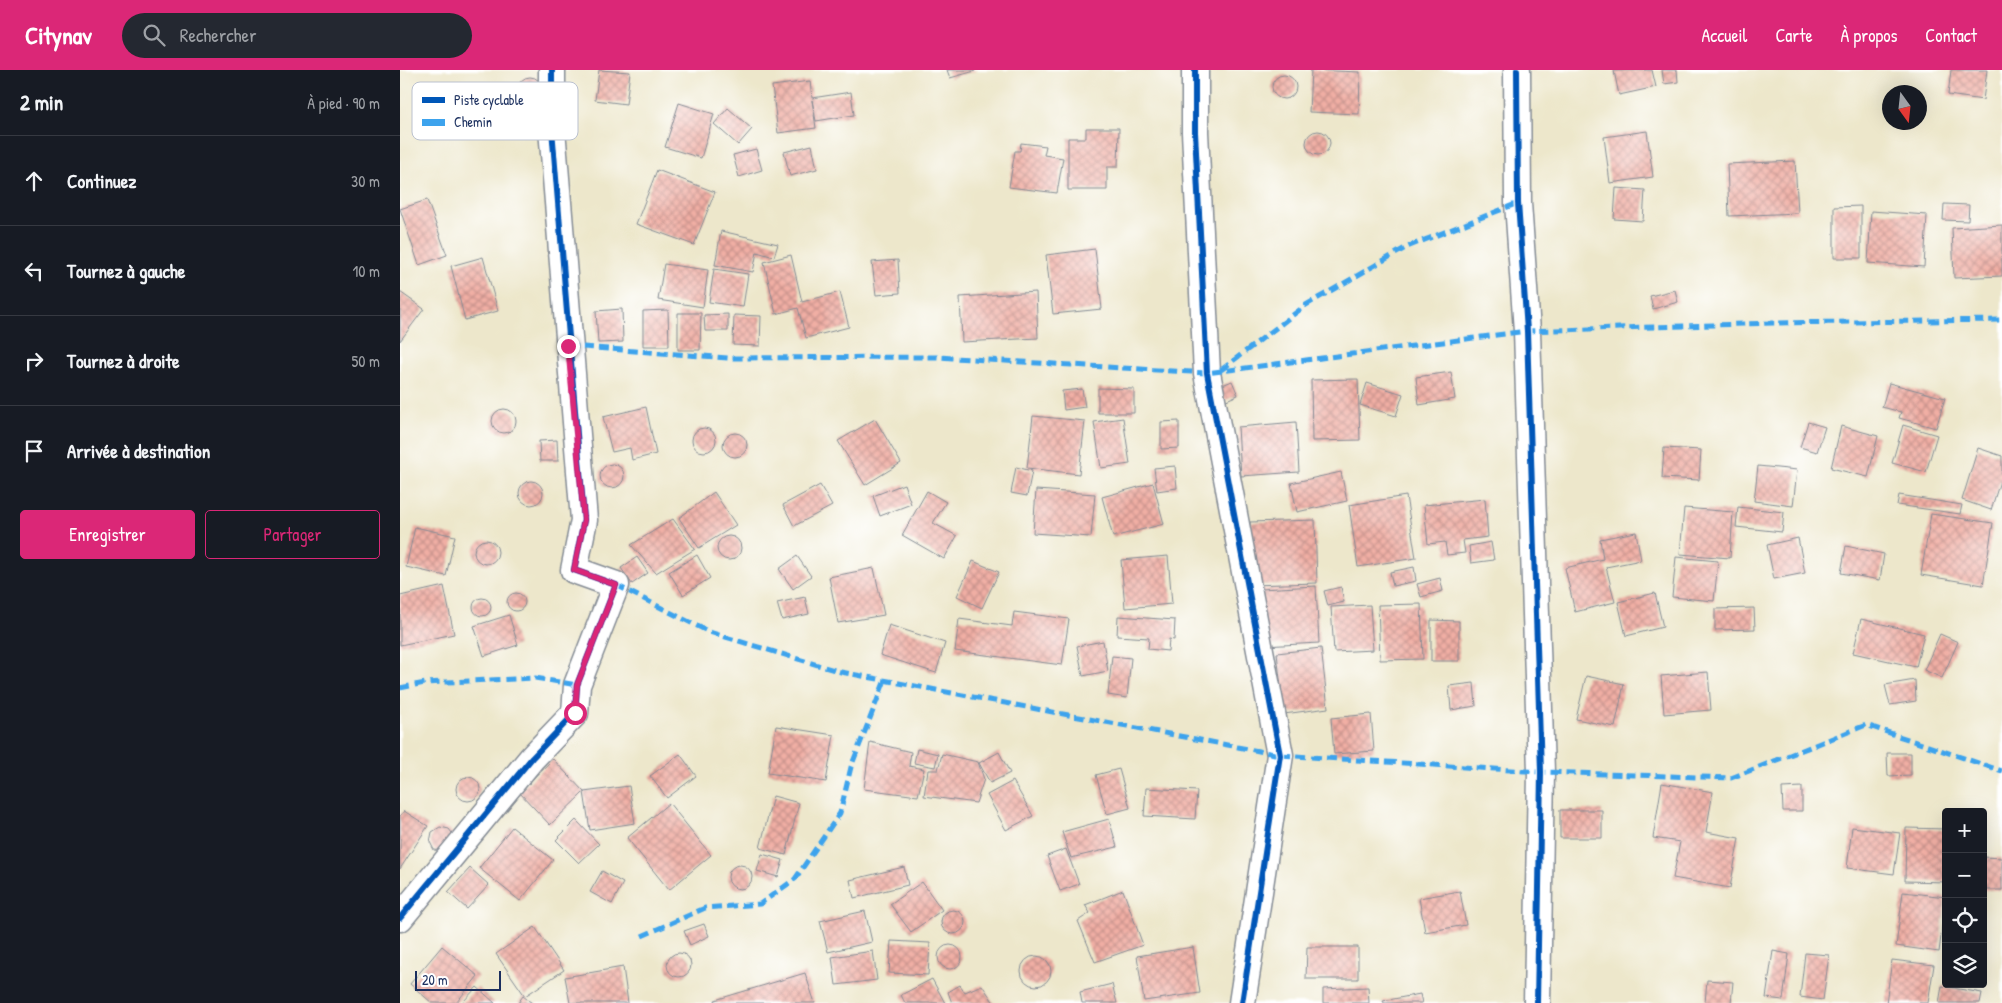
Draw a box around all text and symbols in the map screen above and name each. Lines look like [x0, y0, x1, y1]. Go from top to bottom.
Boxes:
search box [122, 13, 472, 58]
text: Citynav [25, 19, 92, 51]
icon: search [140, 21, 168, 49]
text: Rechercher [180, 22, 256, 48]
text: Accueil [1701, 23, 1747, 48]
text: Carte [1775, 23, 1813, 48]
text: À propos [1841, 23, 1897, 48]
text: Contact [1925, 23, 1977, 48]
legend [412, 82, 578, 140]
north arrow [1882, 85, 1927, 130]
text: 2 min [20, 88, 63, 117]
text: Piste cyclable [454, 90, 524, 110]
text: À pied · 90 m [307, 92, 380, 114]
text: Chemin [454, 112, 492, 131]
icon: ahead [20, 167, 48, 195]
text: Continuez [67, 168, 136, 194]
text: 30 m [351, 170, 380, 192]
icon: left [20, 257, 48, 285]
text: Tournez à gauche [67, 258, 185, 284]
text: 10 m [352, 260, 380, 282]
route end [557, 335, 580, 358]
icon: right [20, 347, 48, 375]
text: Tournez à droite [67, 348, 180, 374]
text: 50 m [352, 350, 380, 372]
icon: arrive [20, 437, 48, 465]
text: Arrivée à destination [67, 438, 210, 464]
button: Enregistrer [20, 510, 195, 559]
button: Partager [205, 510, 380, 559]
route start [564, 702, 587, 725]
map controls [1942, 808, 1987, 988]
button: + [1942, 808, 1987, 853]
button: − [1942, 853, 1987, 898]
button: locate [1942, 898, 1987, 943]
button: layers [1942, 943, 1987, 988]
scale bar [415, 968, 501, 991]
text: 20 m [422, 970, 448, 989]

